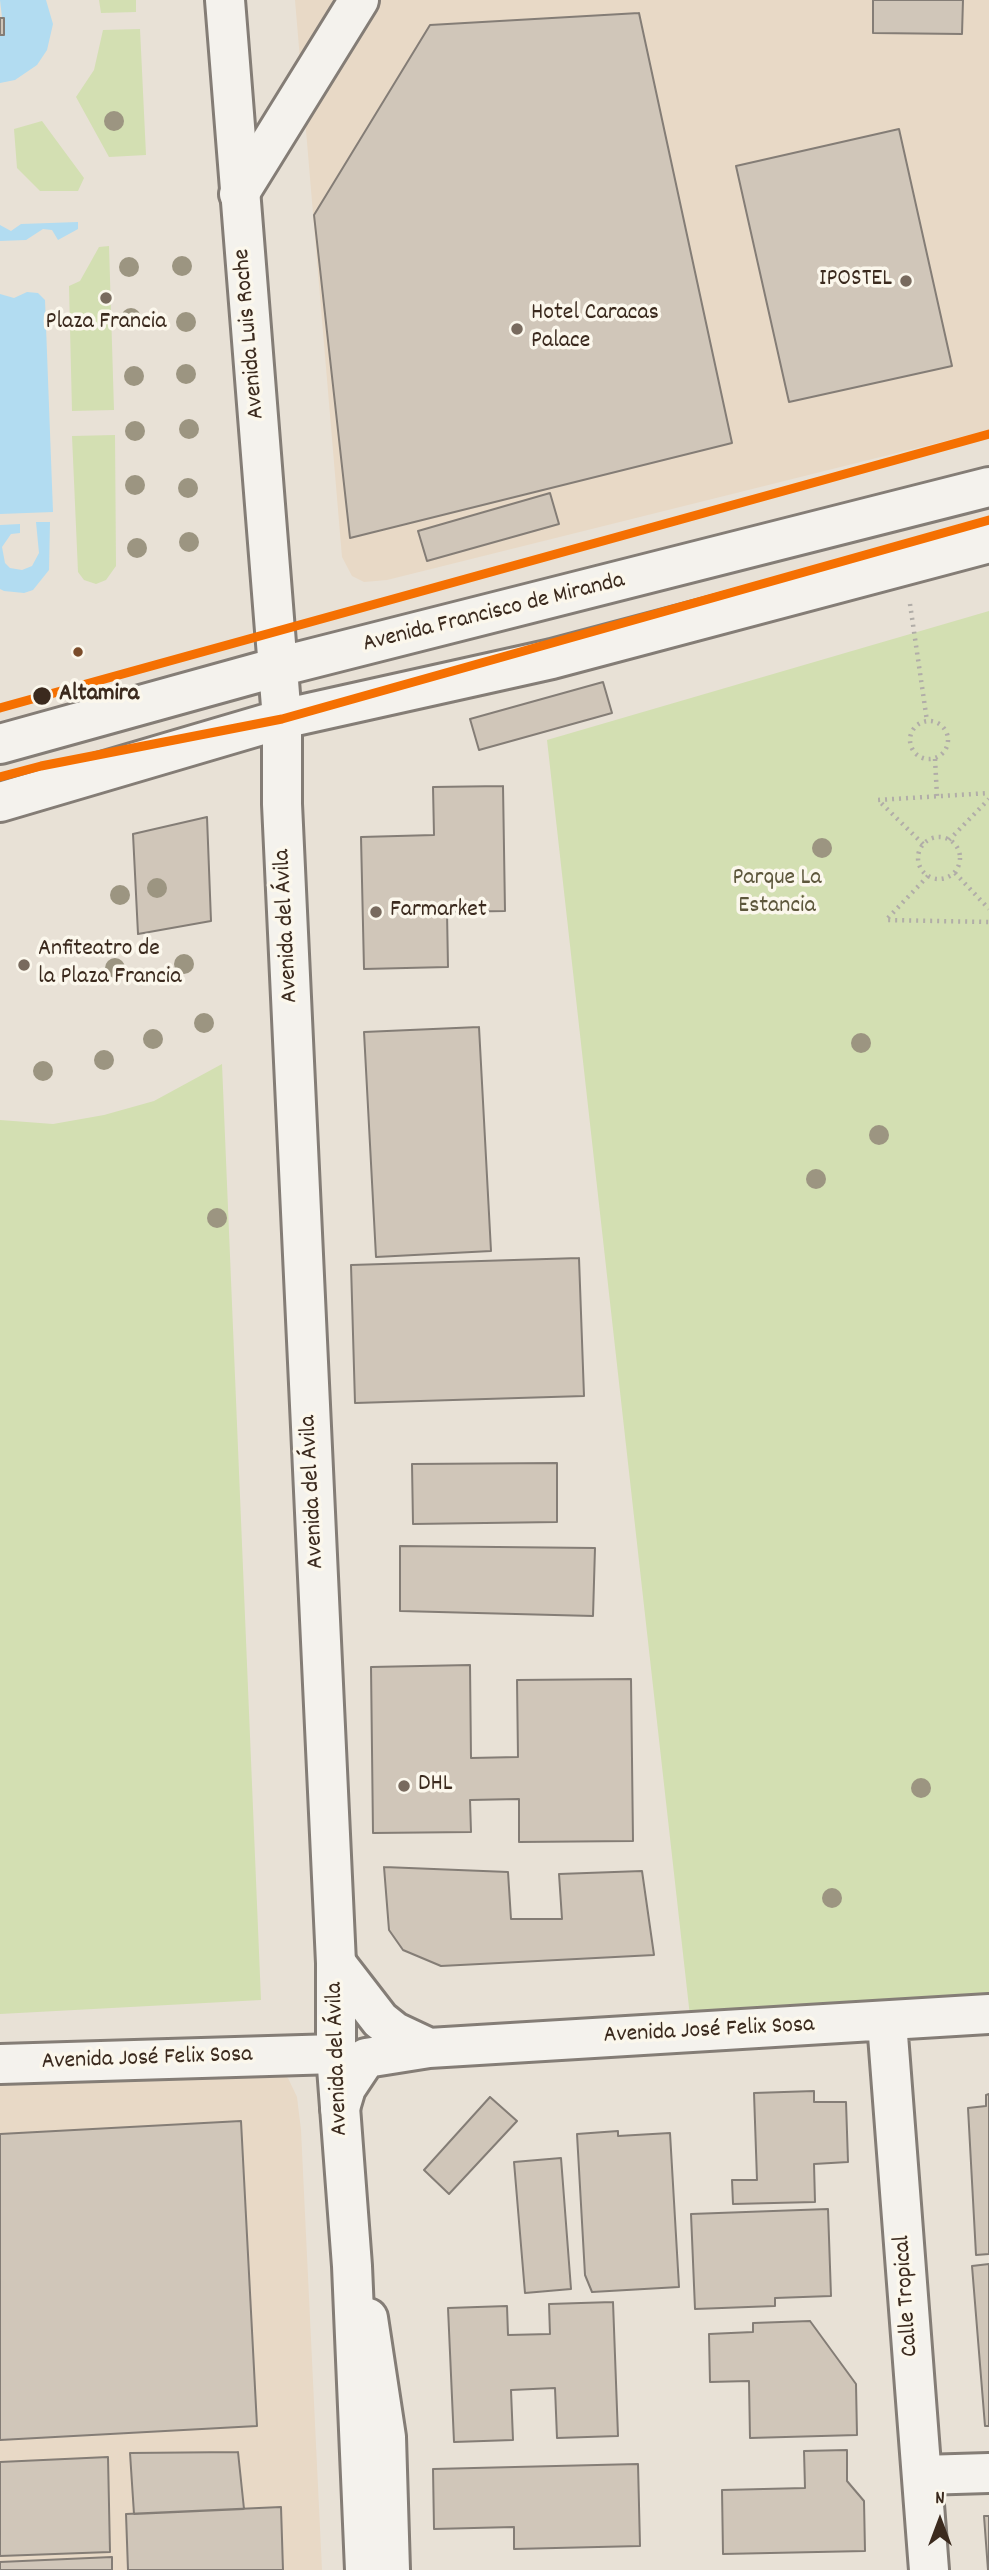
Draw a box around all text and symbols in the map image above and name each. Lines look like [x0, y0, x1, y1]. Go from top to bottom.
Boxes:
street label: Avenida Luis Roche [229, 248, 273, 420]
place label: IPOSTEL [819, 267, 892, 295]
marker: IPOSTEL [898, 273, 914, 289]
marker: Plaza Francia [98, 290, 114, 306]
place label: Hotel Caracas Palace [531, 301, 659, 357]
place label: Plaza Francia [46, 310, 166, 338]
marker: Hotel Caracas Palace [509, 321, 525, 337]
street label: Avenida Francisco de Miranda [360, 568, 628, 660]
unlabelled marker [71, 645, 85, 659]
place label: Altamira [59, 682, 139, 710]
marker: Altamira [31, 685, 53, 707]
street label: Avenida del Ávila [270, 848, 306, 1004]
park label: Parque La Estancia [732, 866, 822, 922]
place label: Farmarket [390, 898, 487, 926]
marker: Farmarket [368, 904, 384, 920]
place label: Anfiteatro de la Plaza Francia [38, 937, 181, 993]
marker: Anfiteatro de la Plaza Francia [16, 957, 32, 973]
street label: Avenida del Ávila [296, 1414, 332, 1570]
place label: DHL [418, 1772, 452, 1800]
marker: DHL [396, 1778, 412, 1794]
street label: Avenida del Ávila [322, 1982, 356, 2136]
street label: Avenida José Felix Sosa [603, 2012, 815, 2052]
street label: Avenida José Felix Sosa [41, 2042, 253, 2078]
street label: Calle Tropical [889, 2234, 927, 2358]
north arrow [905, 2486, 975, 2556]
text: N [935, 2486, 945, 2513]

